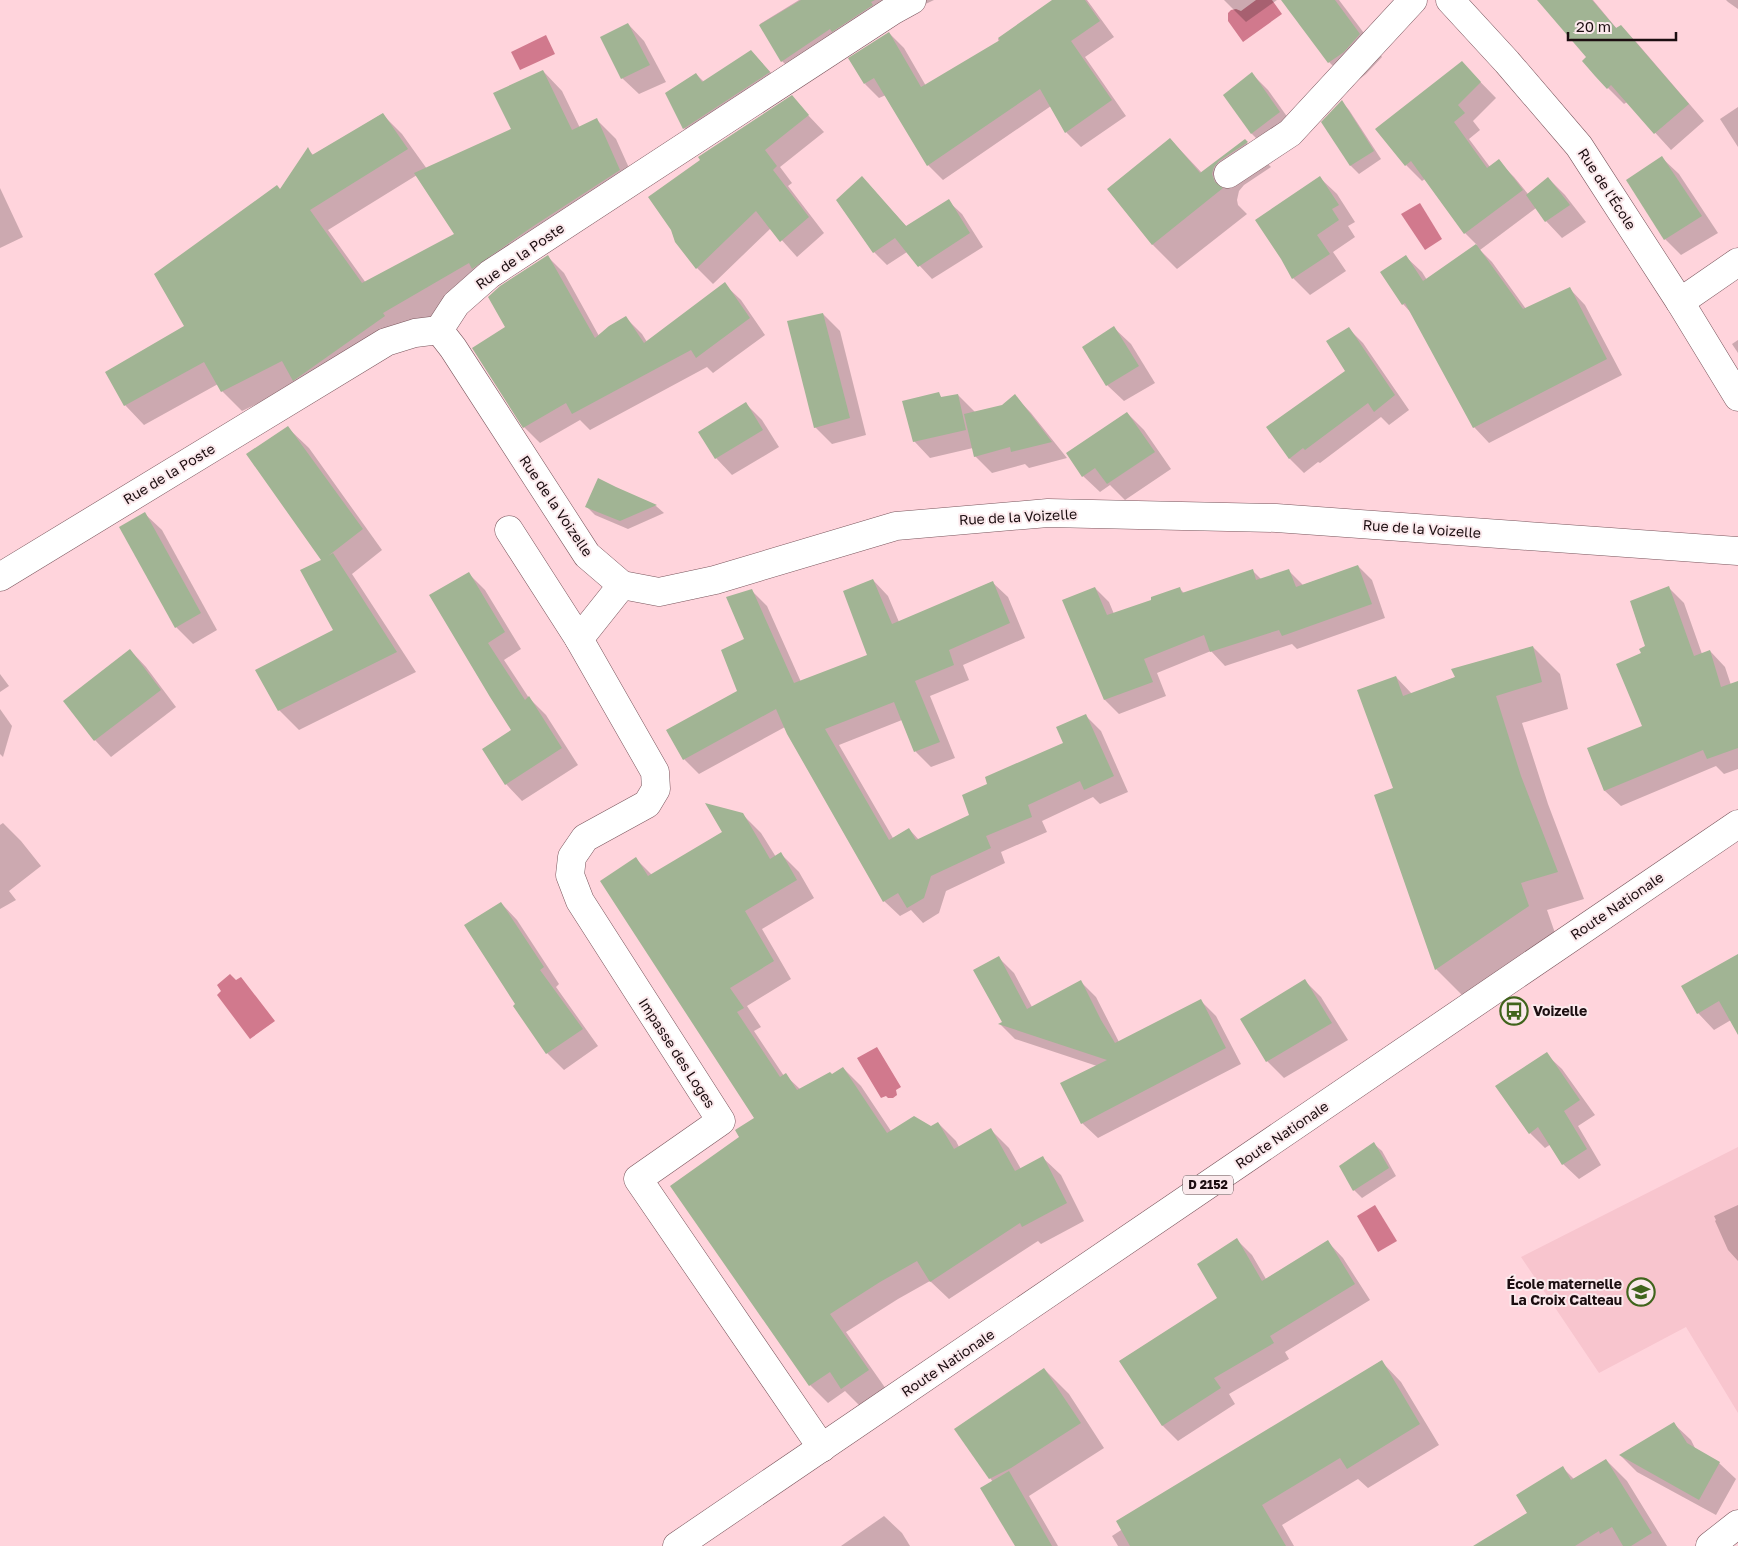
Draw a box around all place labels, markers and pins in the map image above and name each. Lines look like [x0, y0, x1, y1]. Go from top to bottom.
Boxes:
bus stop icon: Voizelle [1499, 996, 1529, 1026]
place label: Voizelle [1533, 1002, 1587, 1019]
place label: École maternelle La Croix Calteau [1507, 1275, 1622, 1308]
school or university icon: École maternelle La Croix Calteau [1626, 1277, 1656, 1307]

